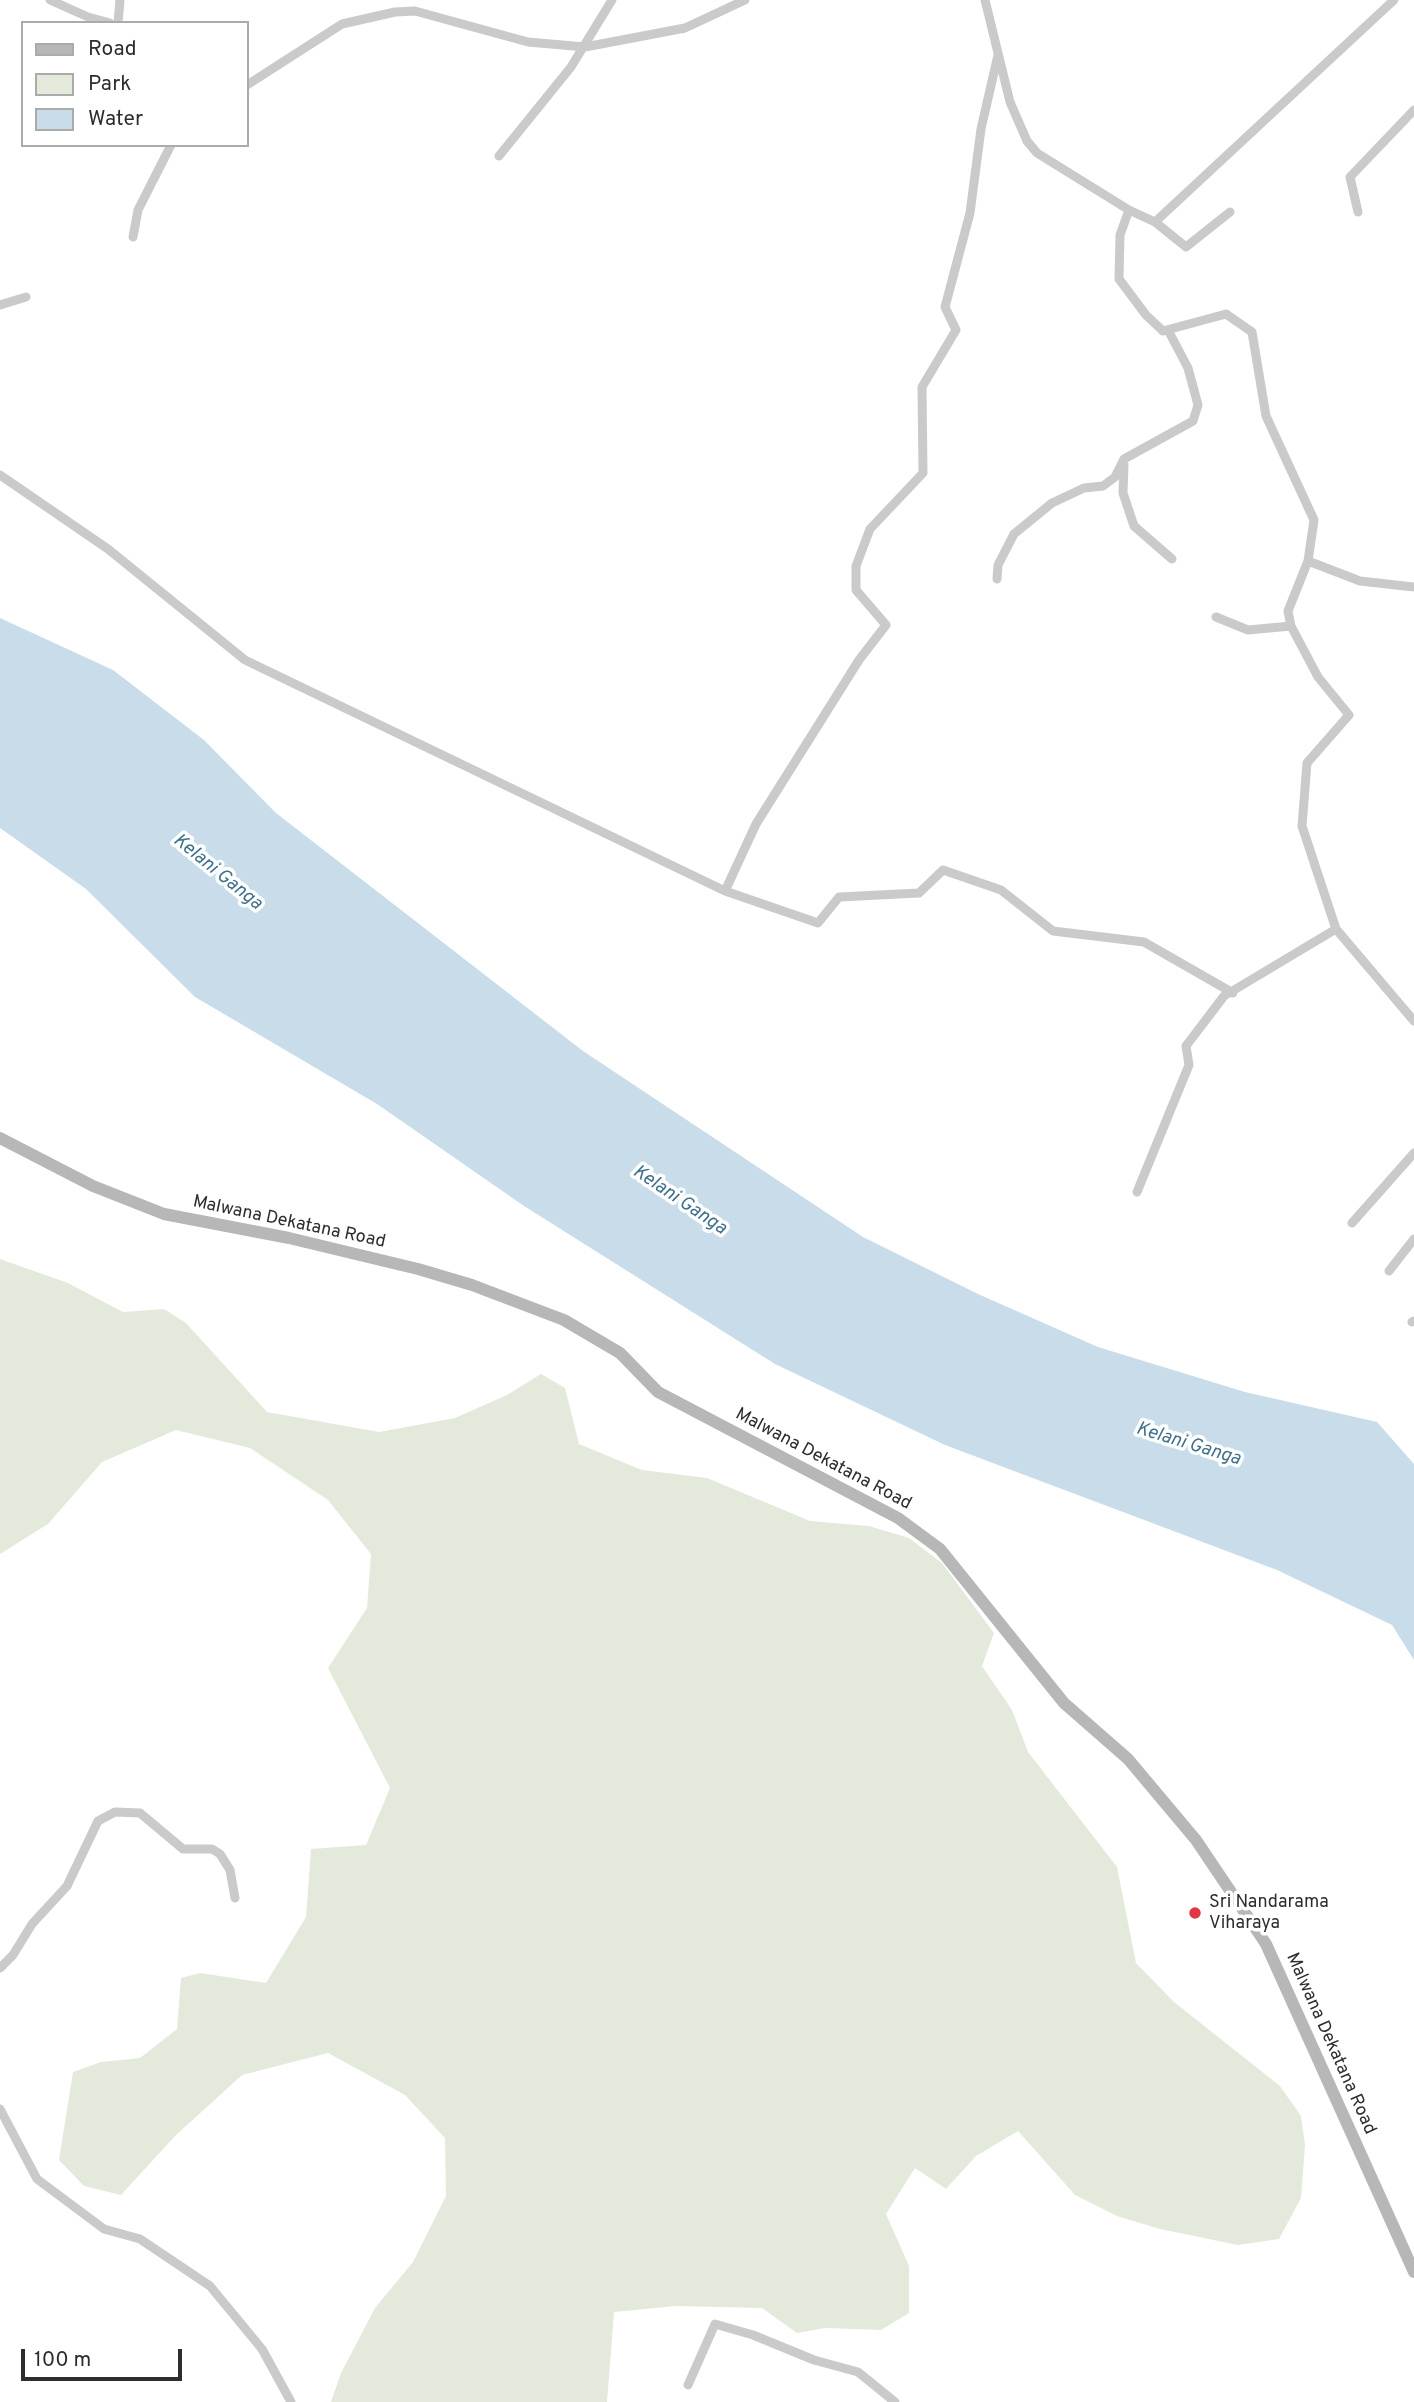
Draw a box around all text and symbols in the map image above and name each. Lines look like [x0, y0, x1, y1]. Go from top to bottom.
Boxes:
legend [21, 21, 248, 147]
text: Road [88, 36, 137, 63]
text: Park [88, 71, 131, 98]
text: Water [88, 106, 143, 133]
water label: Kelani Ganga [168, 830, 266, 916]
water label: Kelani Ganga [628, 1161, 730, 1241]
street label: Malwana Dekatana Road [191, 1192, 387, 1254]
street label: Malwana Dekatana Road [731, 1404, 915, 1516]
water label: Kelani Ganga [1133, 1418, 1243, 1472]
place label: Sri Nandarama Viharaya [1209, 1892, 1329, 1934]
marker: Sri Nandarama Viharaya [1187, 1905, 1203, 1921]
street label: Malwana Dekatana Road [1280, 1950, 1380, 2138]
scale bar [24, 2336, 186, 2380]
text: 100 m [34, 2347, 91, 2374]

